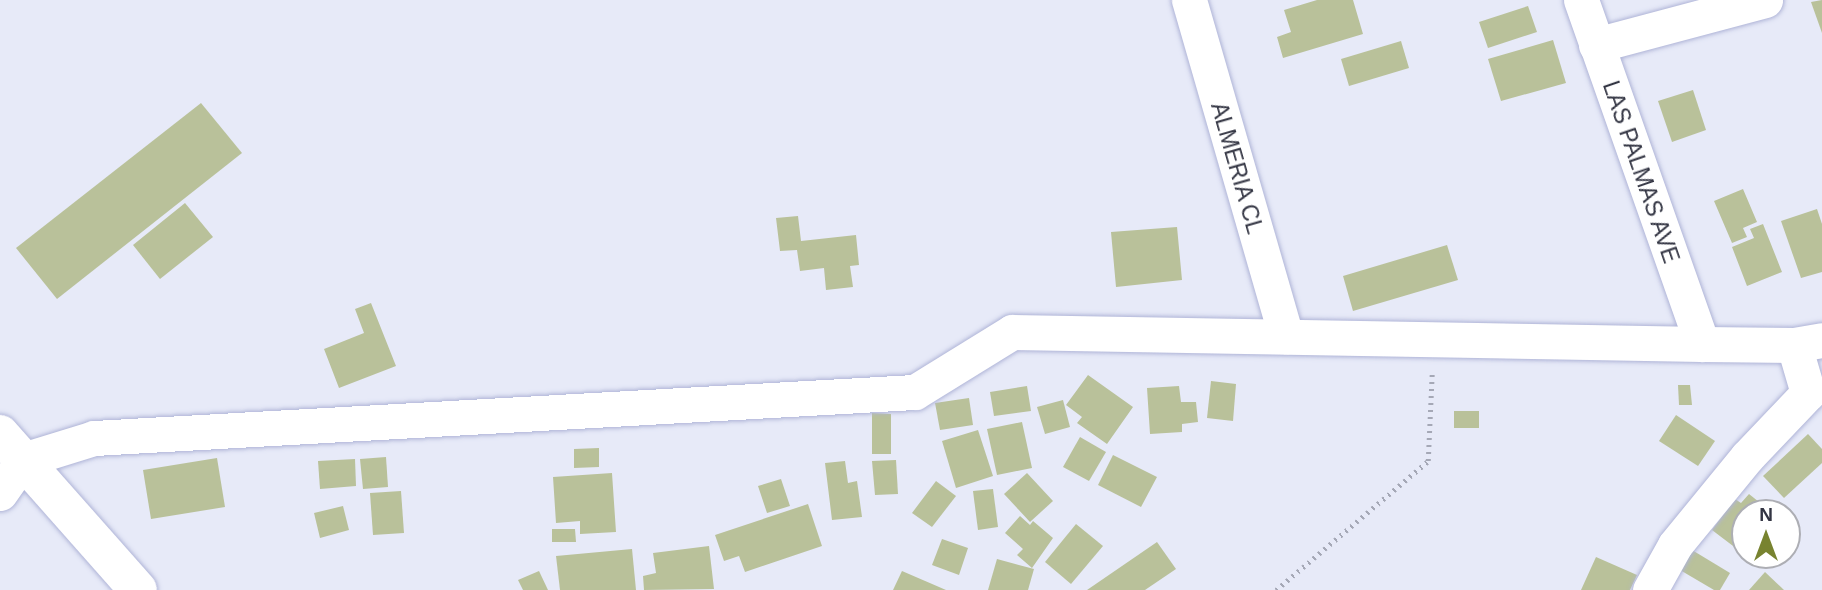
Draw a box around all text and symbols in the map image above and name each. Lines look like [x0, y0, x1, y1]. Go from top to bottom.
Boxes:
street label: LAS PALMAS AVE [1597, 77, 1685, 267]
street label: ALMERIA CL [1205, 98, 1269, 238]
north arrow [1731, 499, 1801, 569]
text: N [1759, 504, 1773, 525]

